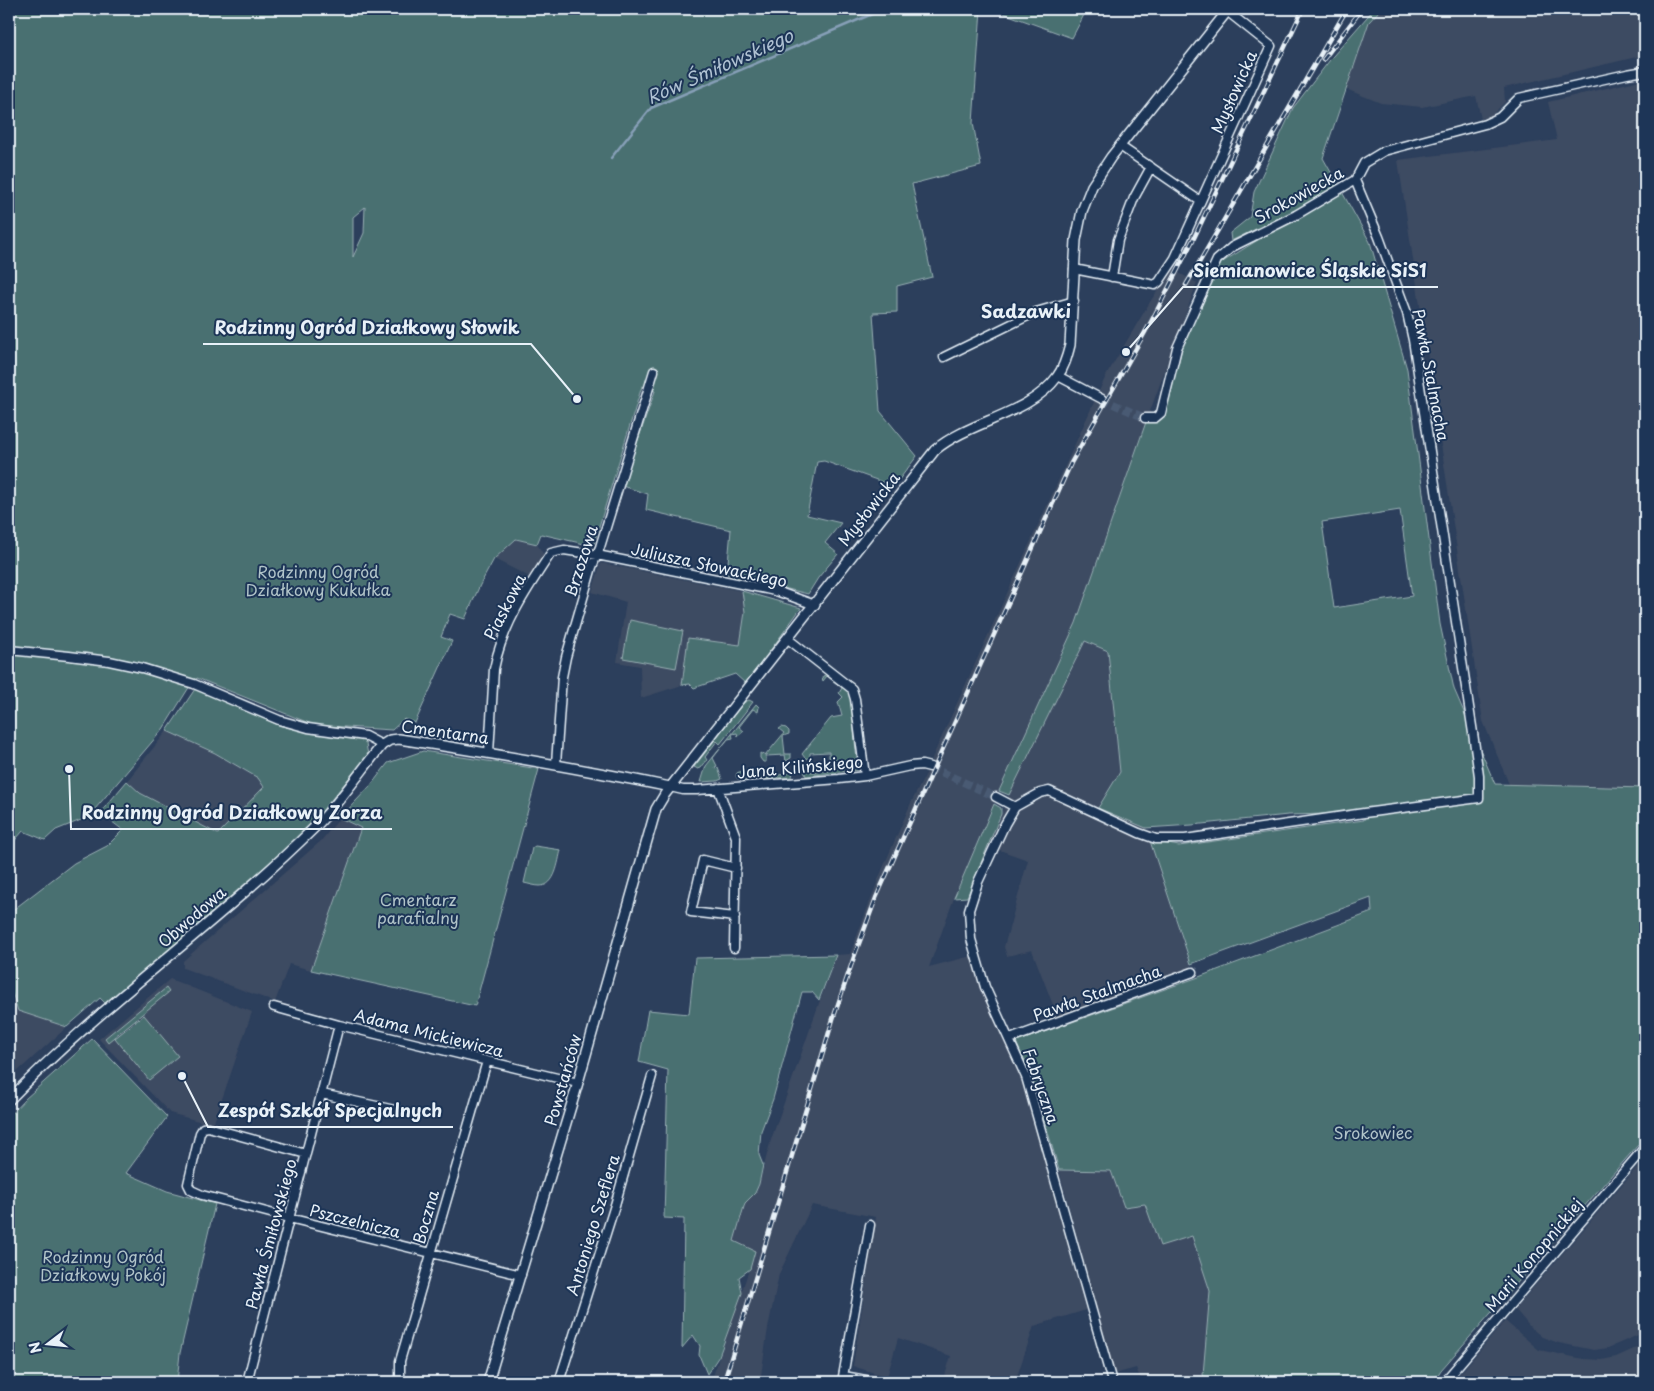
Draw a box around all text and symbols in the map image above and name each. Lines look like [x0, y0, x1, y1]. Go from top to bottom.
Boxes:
water label: Rów Śmiłowskiego [642, 21, 798, 110]
street label: Mysłowicka [1204, 46, 1262, 137]
street label: Srokowiecka [1250, 160, 1347, 228]
callout: Siemianowice Śląskie SiS1 [1183, 254, 1438, 287]
text: Siemianowice Śląskie SiS1 [1193, 256, 1427, 283]
district label: Sadzawki [981, 297, 1071, 324]
street label: Pawła Stalmacha [1407, 306, 1457, 443]
callout: Rodzinny Ogród Działkowy Słowik [203, 311, 531, 344]
text: Rodzinny Ogród Działkowy Słowik [214, 313, 520, 340]
street label: Mysłowicka [831, 466, 905, 551]
street label: Brzozowa [557, 522, 603, 600]
street label: Juliusza Słowackiego [629, 536, 790, 592]
park label: Rodzinny Ogród Działkowy Kukułka [246, 559, 391, 601]
street label: Piaskowa [477, 569, 531, 644]
street label: Cmentarna [400, 713, 491, 749]
street label: Jana Kilińskiego [736, 749, 864, 783]
callout: Rodzinny Ogród Działkowy Zorza [71, 796, 392, 829]
text: Rodzinny Ogród Działkowy Zorza [82, 798, 383, 825]
street label: Obwodowa [152, 880, 231, 953]
park label: Cmentarz parafialny [377, 887, 459, 929]
street label: Pawła Stalmacha [1029, 958, 1164, 1026]
street label: Adama Mickiewicza [352, 1002, 507, 1062]
street label: Powstańców [538, 1030, 587, 1128]
street label: Fabryczna [1018, 1045, 1066, 1127]
callout: Zespół Szkół Specjalnych [208, 1094, 453, 1127]
text: Zespół Szkół Specjalnych [218, 1096, 442, 1123]
park label: Srokowiec [1334, 1120, 1412, 1144]
street label: Antoniego Szeflera [559, 1151, 625, 1298]
street label: Pawła Śmiłowskiego [238, 1156, 302, 1312]
street label: Boczna [406, 1187, 444, 1246]
street label: Marii Konopnickiej [1478, 1192, 1588, 1316]
street label: Pszczelnicza [307, 1197, 403, 1243]
park label: Rodzinny Ogród Działkowy Pokój [40, 1244, 166, 1286]
north arrow [22, 1318, 72, 1368]
text: N [23, 1339, 47, 1356]

